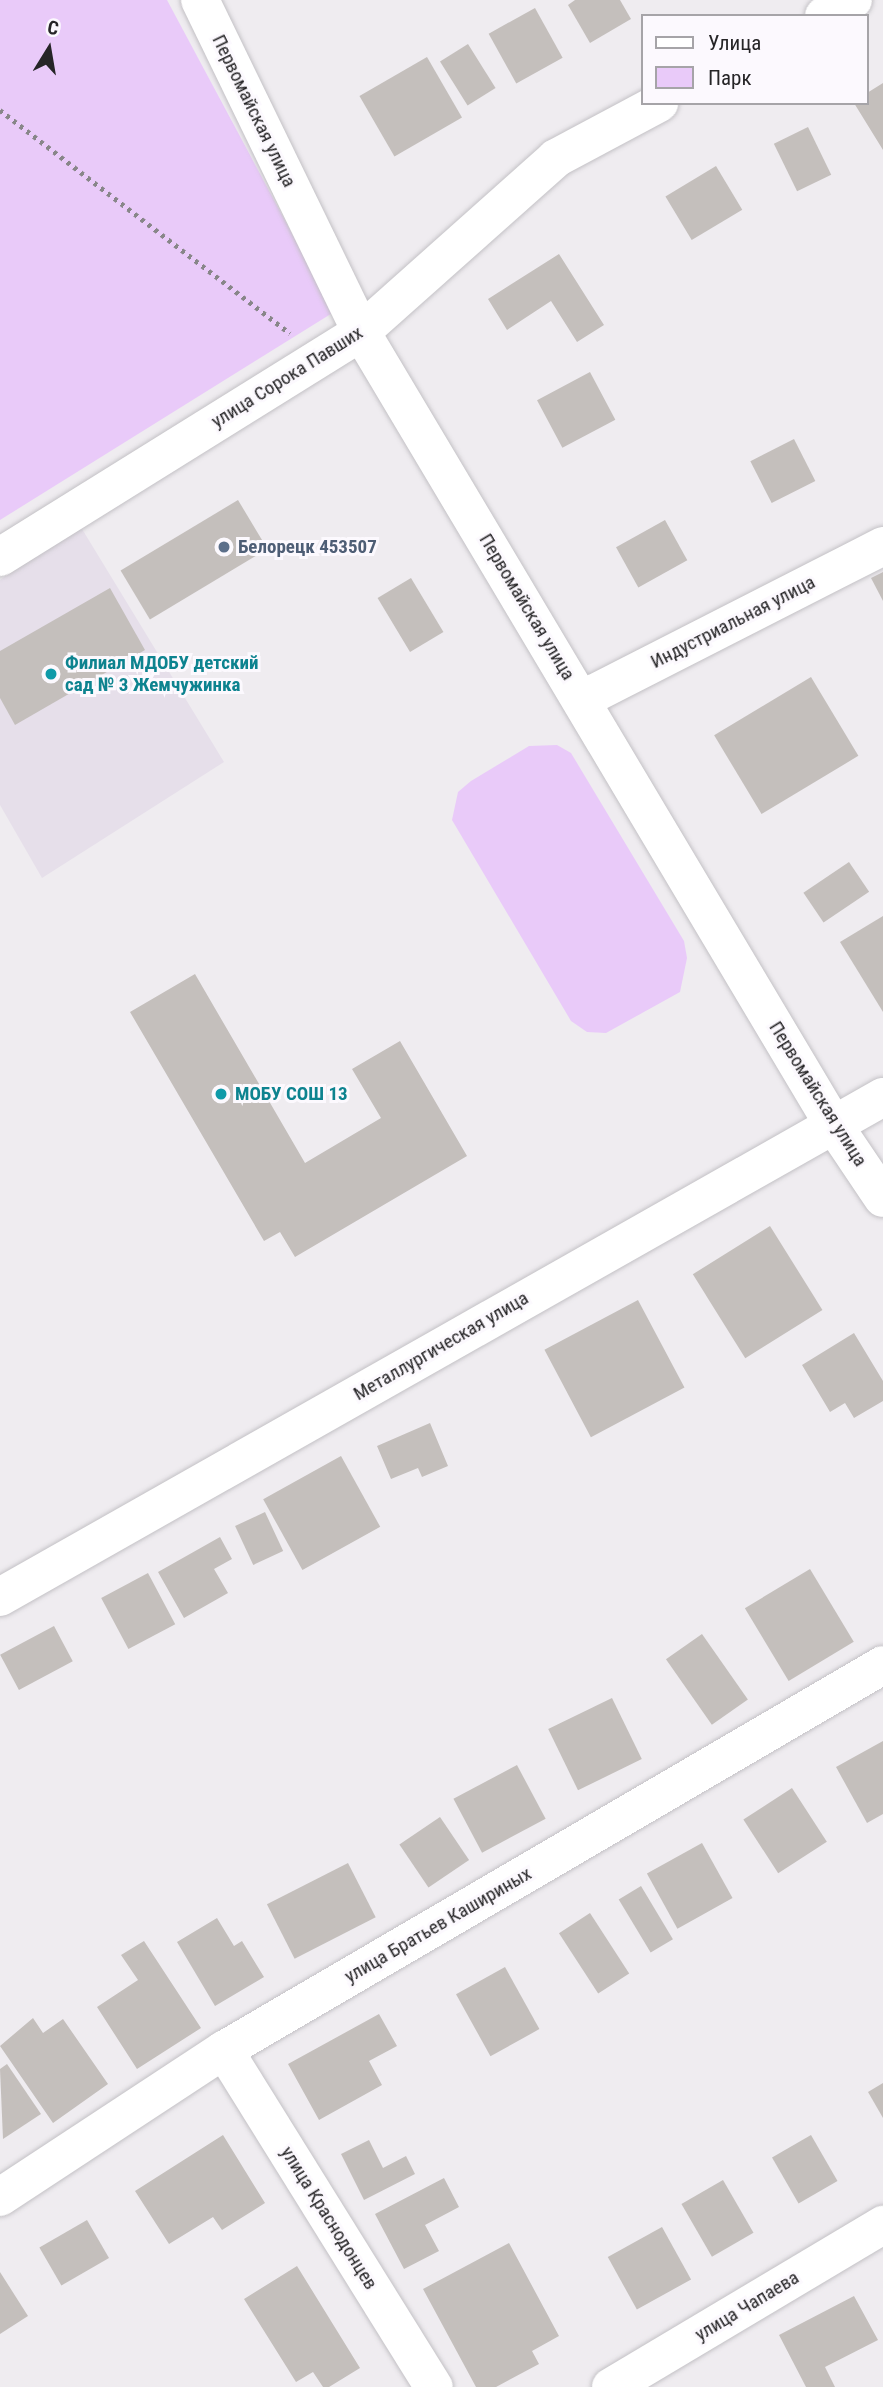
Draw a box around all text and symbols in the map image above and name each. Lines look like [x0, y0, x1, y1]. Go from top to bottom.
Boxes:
north arrow [14, 14, 84, 84]
legend [642, 14, 869, 105]
text: С [46, 16, 61, 40]
street label: Первомайская улица [207, 31, 301, 191]
text: Улица [708, 31, 761, 55]
text: Парк [708, 66, 752, 90]
street label: улица Сорока Павших [207, 321, 367, 433]
street label: Первомайская улица [474, 530, 580, 684]
place label: Белорецк 453507 [238, 536, 377, 558]
marker: Белорецк 453507 [216, 539, 232, 555]
street label: Индустриальная улица [647, 571, 819, 673]
place label: Филиал МДОБУ детский сад № 3 Жемчужинка [65, 652, 258, 696]
marker: Филиал МДОБУ детский сад № 3 Жемчужинка [43, 666, 59, 682]
street label: Первомайская улица [764, 1017, 872, 1171]
place label: МОБУ СОШ 13 [235, 1083, 348, 1105]
marker: МОБУ СОШ 13 [213, 1086, 229, 1102]
street label: Металлургическая улица [350, 1287, 532, 1405]
street label: улица Братьев Кашириных [341, 1862, 535, 1988]
street label: улица Краснодонцев [276, 2142, 382, 2294]
street label: улица Чапаева [691, 2266, 803, 2346]

